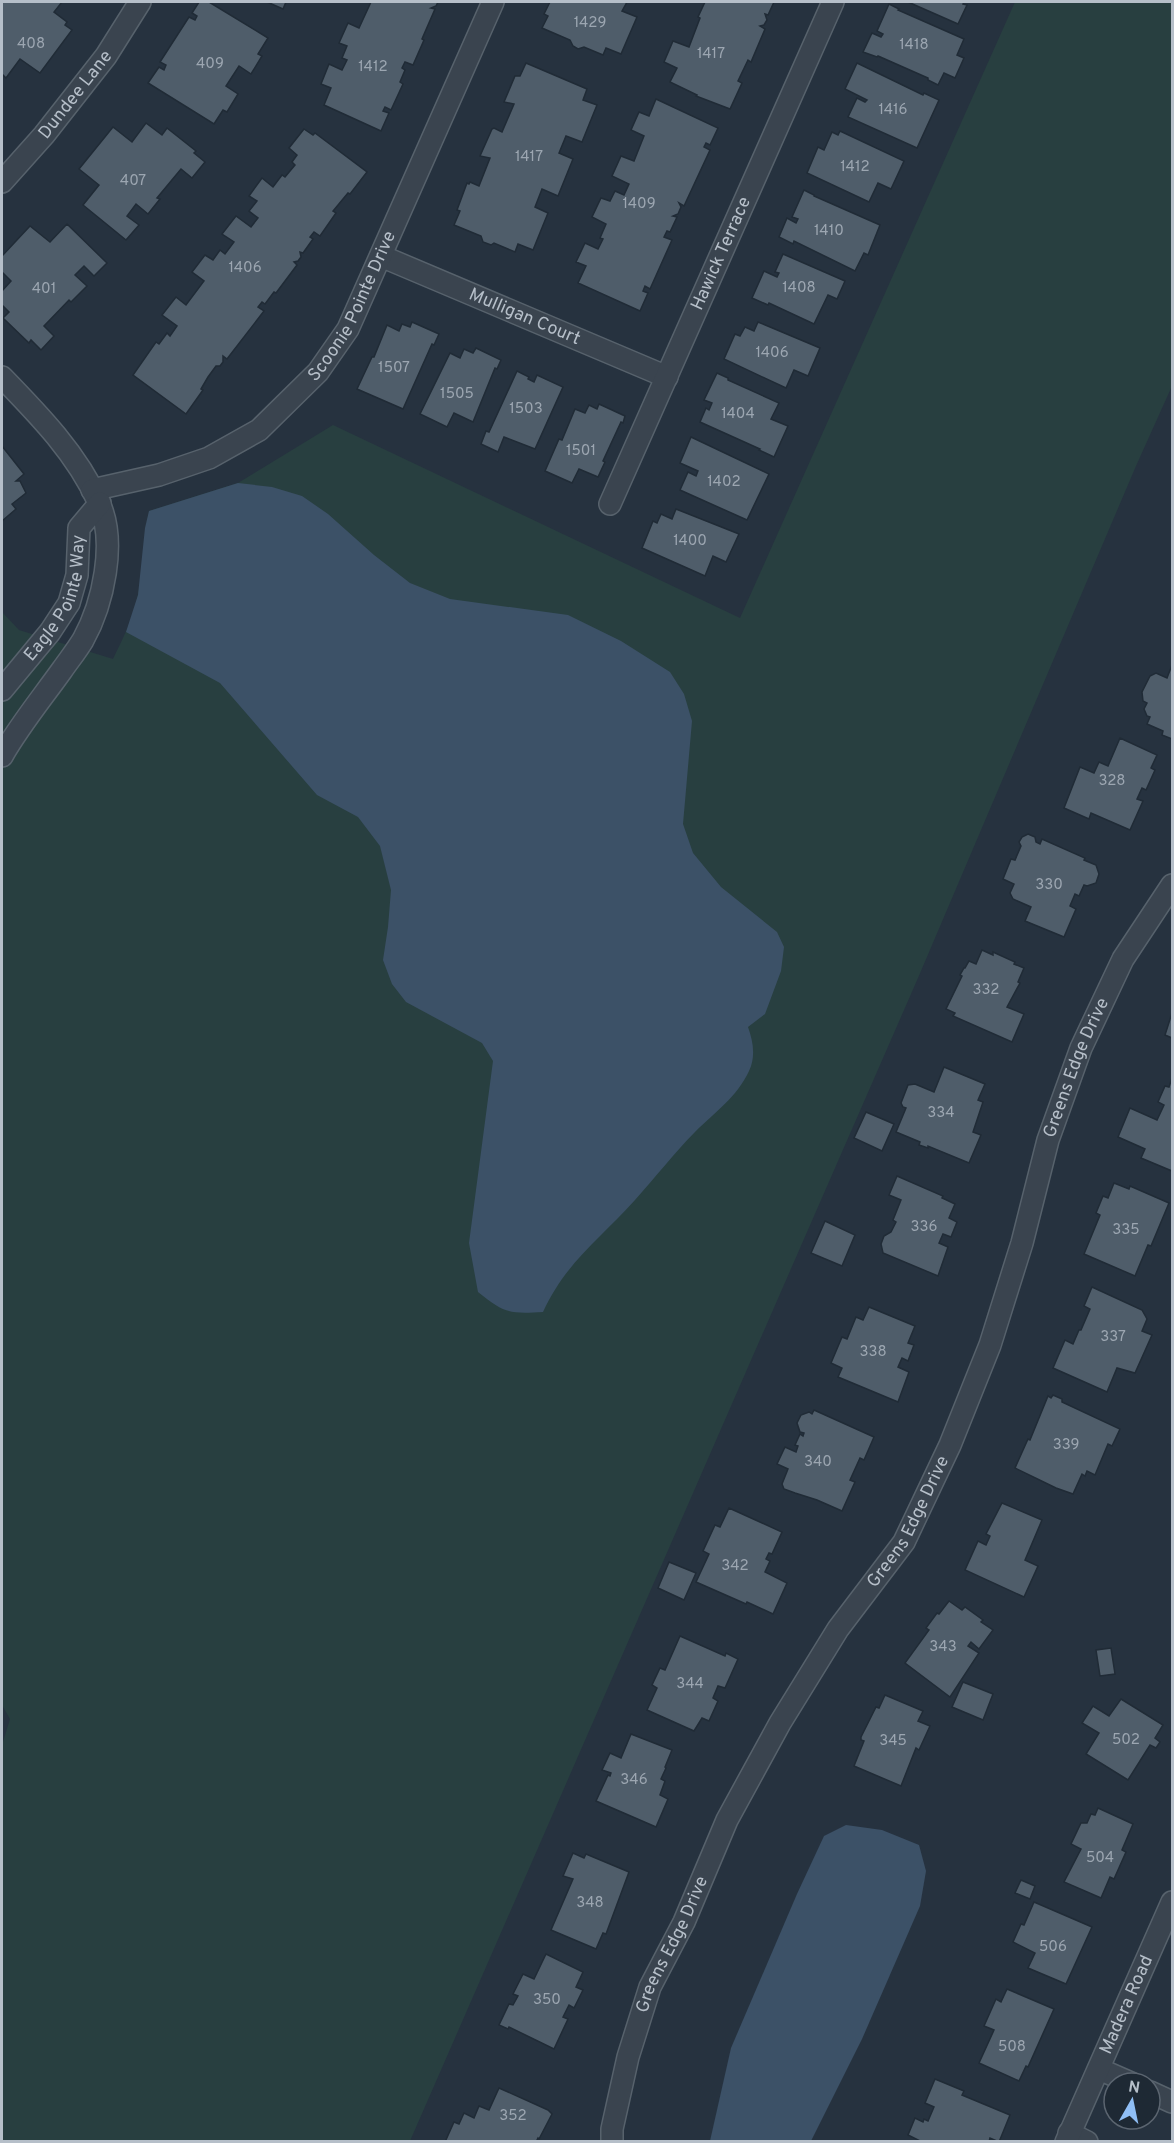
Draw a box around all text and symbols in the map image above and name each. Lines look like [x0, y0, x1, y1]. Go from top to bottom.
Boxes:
house number: 1429 [574, 14, 606, 33]
house number: 408 [17, 35, 45, 54]
house number: 1418 [899, 36, 929, 55]
house number: 1417 [697, 45, 725, 64]
street label: Dundee Lane [33, 46, 118, 144]
house number: 409 [196, 55, 224, 74]
house number: 1412 [358, 58, 388, 77]
house number: 1416 [878, 101, 908, 120]
house number: 1417 [515, 148, 543, 167]
house number: 1412 [840, 158, 870, 177]
house number: 407 [120, 172, 146, 191]
street label: Hawick Terrace [686, 193, 756, 314]
house number: 1409 [622, 195, 656, 214]
house number: 1410 [814, 222, 844, 241]
street label: Scoonie Pointe Drive [303, 228, 401, 387]
house number: 1406 [228, 259, 262, 278]
house number: 1408 [782, 279, 816, 298]
house number: 401 [32, 280, 56, 299]
street label: Mulligan Court [465, 283, 584, 351]
house number: 1406 [755, 344, 789, 363]
house number: 1507 [378, 359, 410, 378]
house number: 1505 [440, 385, 474, 404]
house number: 1503 [509, 400, 543, 419]
house number: 1404 [721, 405, 755, 424]
house number: 1501 [566, 442, 596, 461]
house number: 1402 [707, 473, 741, 492]
house number: 1400 [673, 532, 707, 551]
street label: Eagle Pointe Way [19, 534, 90, 666]
house number: 328 [1098, 772, 1126, 791]
house number: 330 [1035, 876, 1063, 895]
house number: 332 [973, 981, 999, 1000]
street label: Greens Edge Drive [1038, 994, 1114, 1141]
house number: 334 [927, 1104, 955, 1123]
house number: 336 [910, 1218, 938, 1237]
house number: 335 [1112, 1221, 1140, 1240]
house number: 337 [1100, 1328, 1126, 1347]
house number: 338 [859, 1343, 887, 1362]
house number: 339 [1053, 1436, 1079, 1455]
street label: Greens Edge Drive [862, 1452, 955, 1593]
house number: 340 [804, 1453, 832, 1472]
house number: 342 [721, 1557, 749, 1576]
house number: 343 [929, 1638, 957, 1657]
house number: 344 [676, 1675, 704, 1694]
house number: 502 [1112, 1731, 1140, 1750]
house number: 345 [879, 1732, 907, 1751]
house number: 346 [620, 1771, 648, 1790]
house number: 504 [1086, 1849, 1114, 1868]
street label: Greens Edge Drive [631, 1873, 714, 2016]
house number: 348 [576, 1894, 604, 1913]
house number: 506 [1039, 1938, 1067, 1957]
street label: Madera Road [1095, 1952, 1158, 2058]
house number: 350 [533, 1991, 561, 2010]
house number: 508 [998, 2038, 1026, 2057]
north arrow [1102, 2071, 1162, 2131]
text: N [1127, 2077, 1141, 2099]
house number: 352 [499, 2107, 527, 2126]

